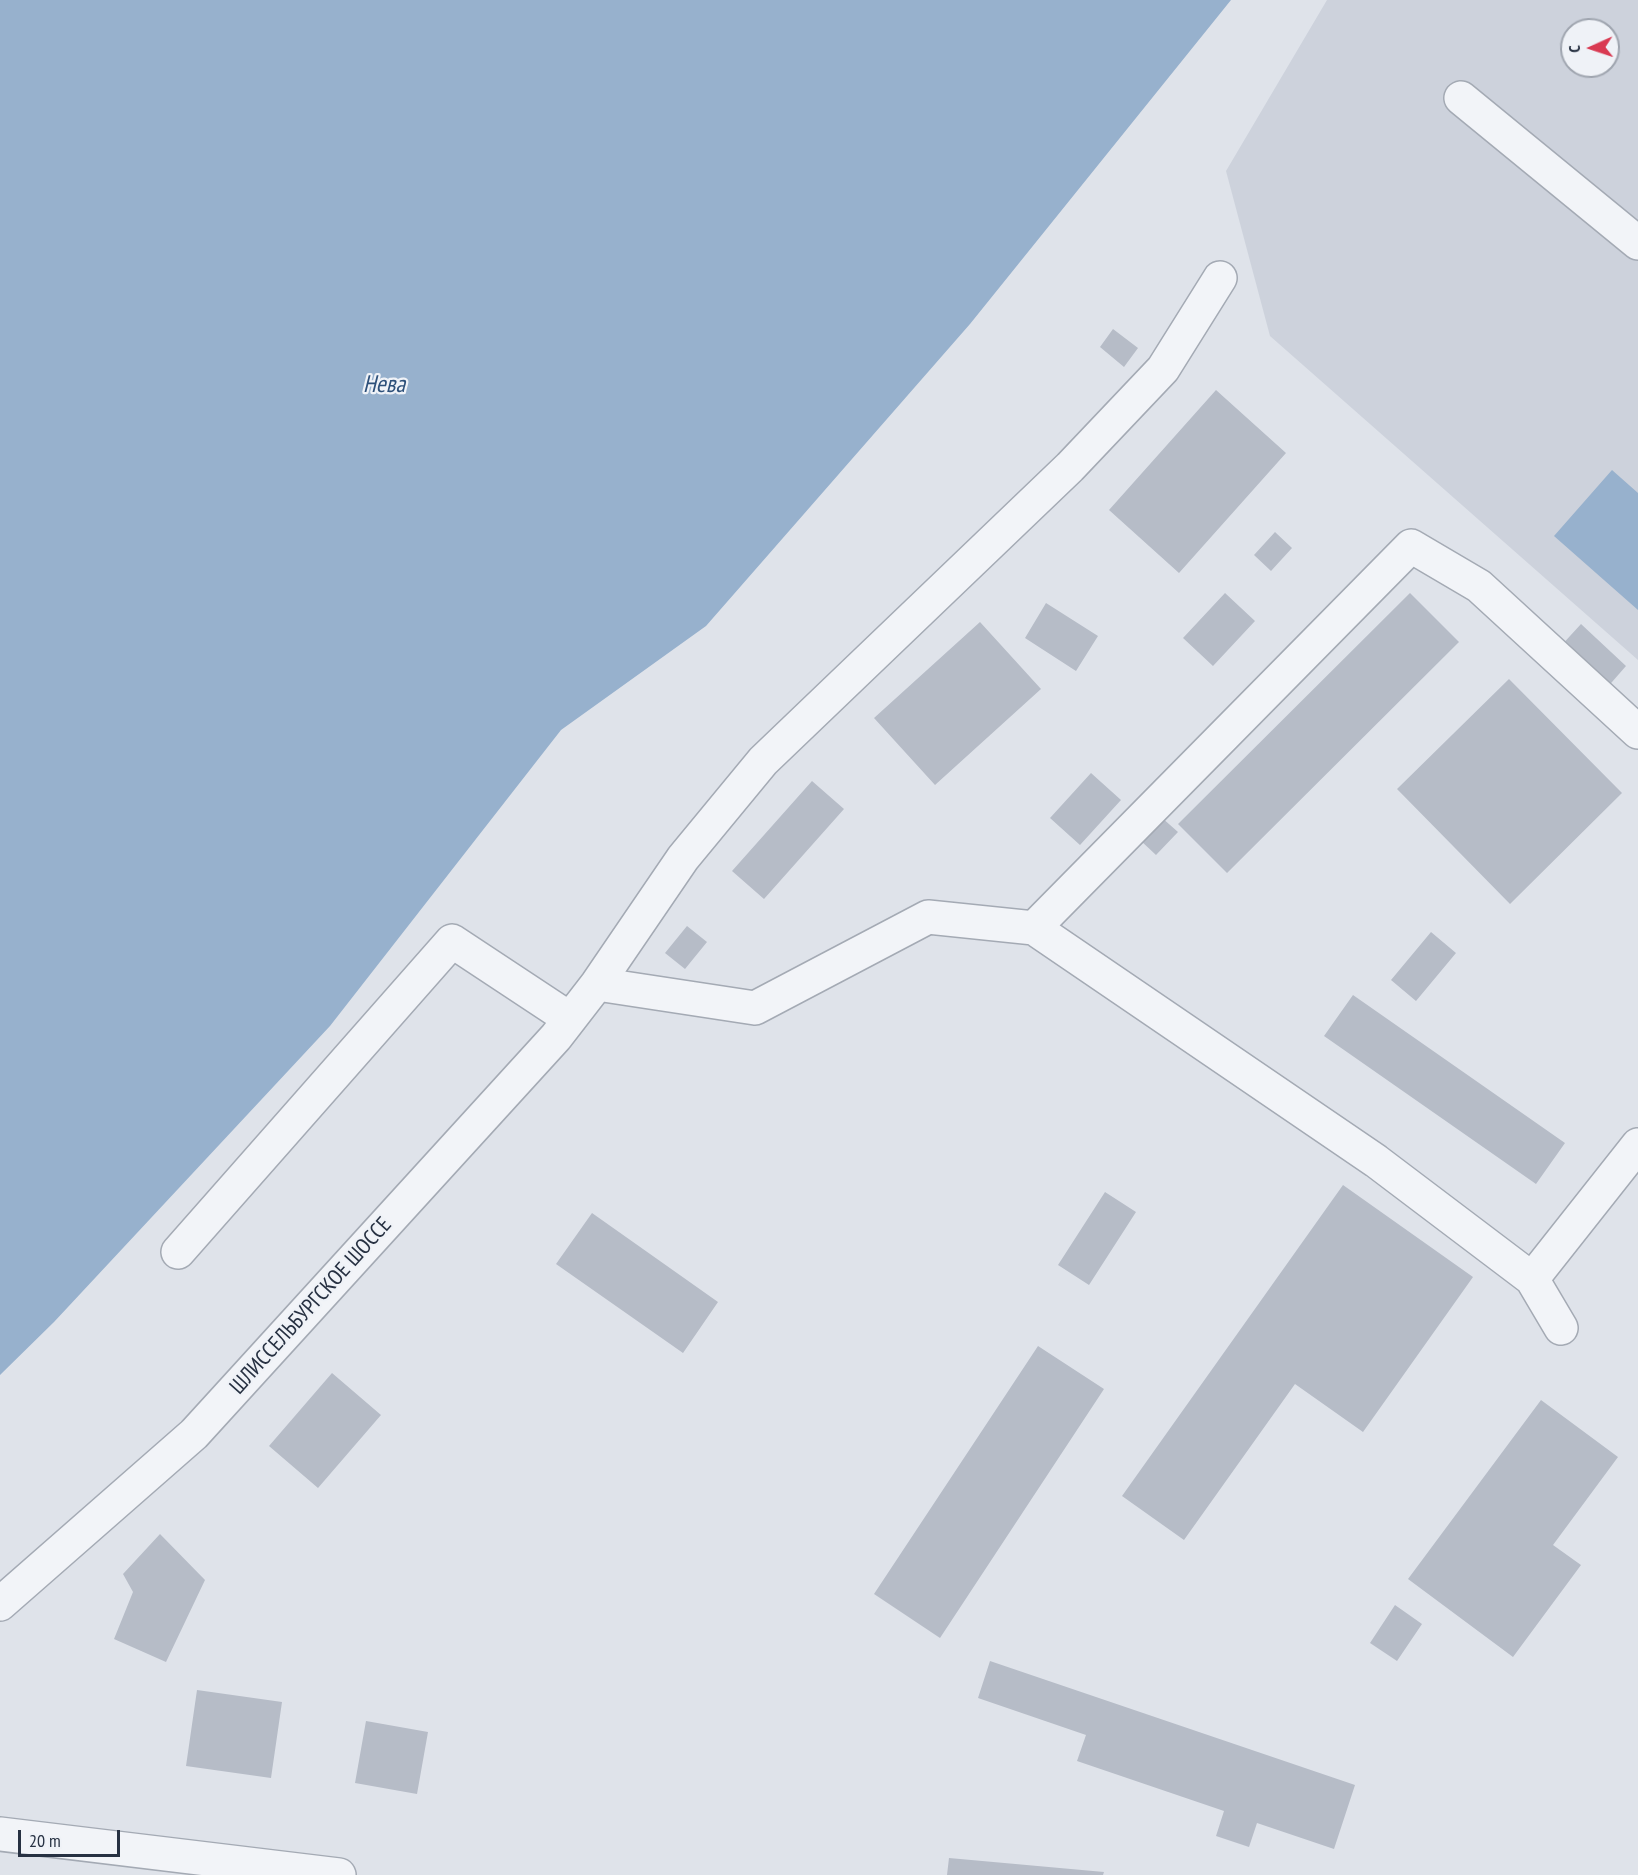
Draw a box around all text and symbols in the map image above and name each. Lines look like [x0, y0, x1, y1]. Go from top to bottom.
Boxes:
north arrow [1560, 18, 1620, 78]
text: С [1564, 45, 1584, 53]
water label: Нева [363, 371, 405, 399]
street label: ШЛИССЕЛЬБУРГСКОЕ ШОССЕ [225, 1212, 397, 1400]
scale bar [21, 1818, 123, 1856]
text: 20 m [29, 1829, 61, 1852]

